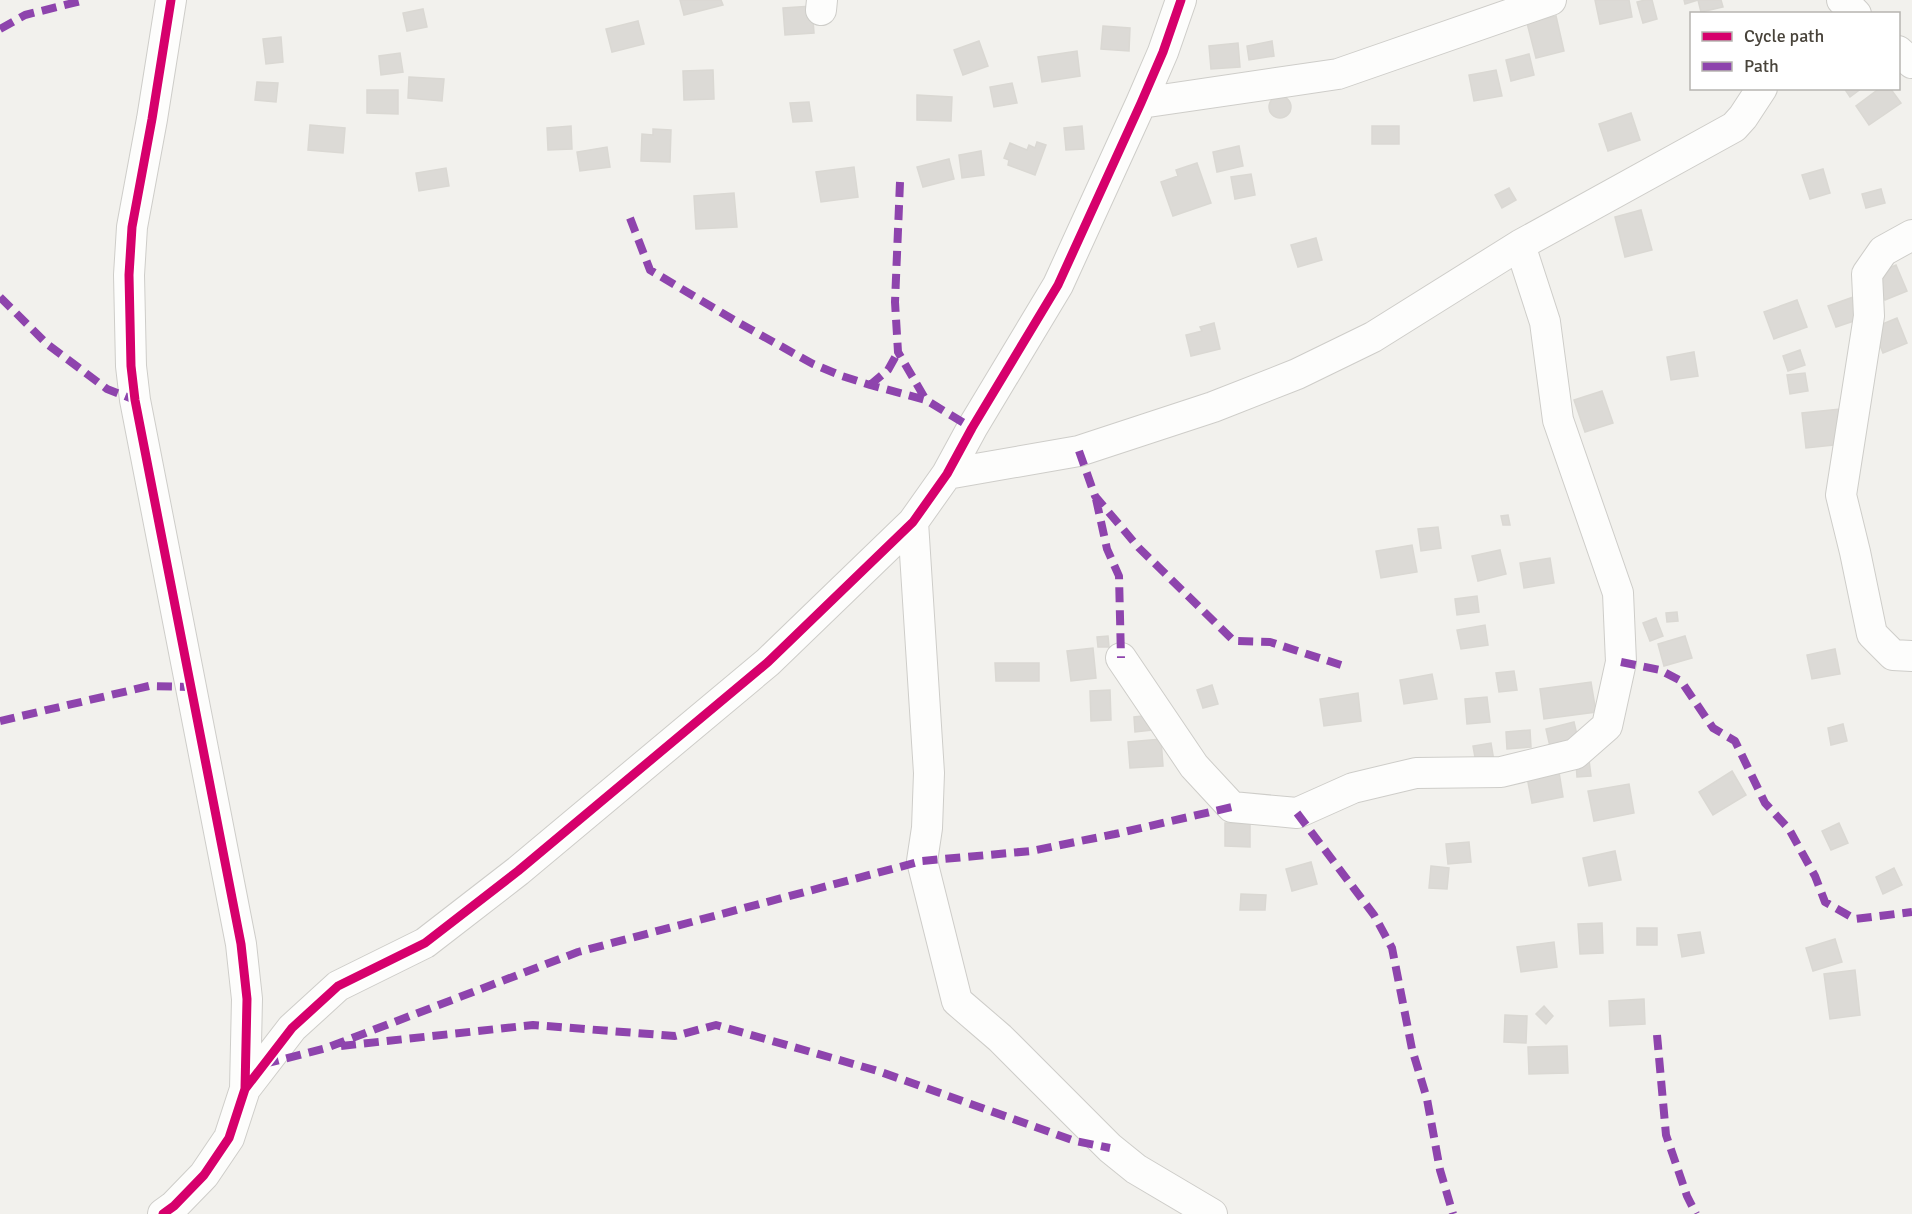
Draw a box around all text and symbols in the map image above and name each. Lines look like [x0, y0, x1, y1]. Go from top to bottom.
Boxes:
legend [1690, 12, 1900, 90]
text: Cycle path [1744, 25, 1824, 47]
text: Path [1744, 55, 1779, 77]

